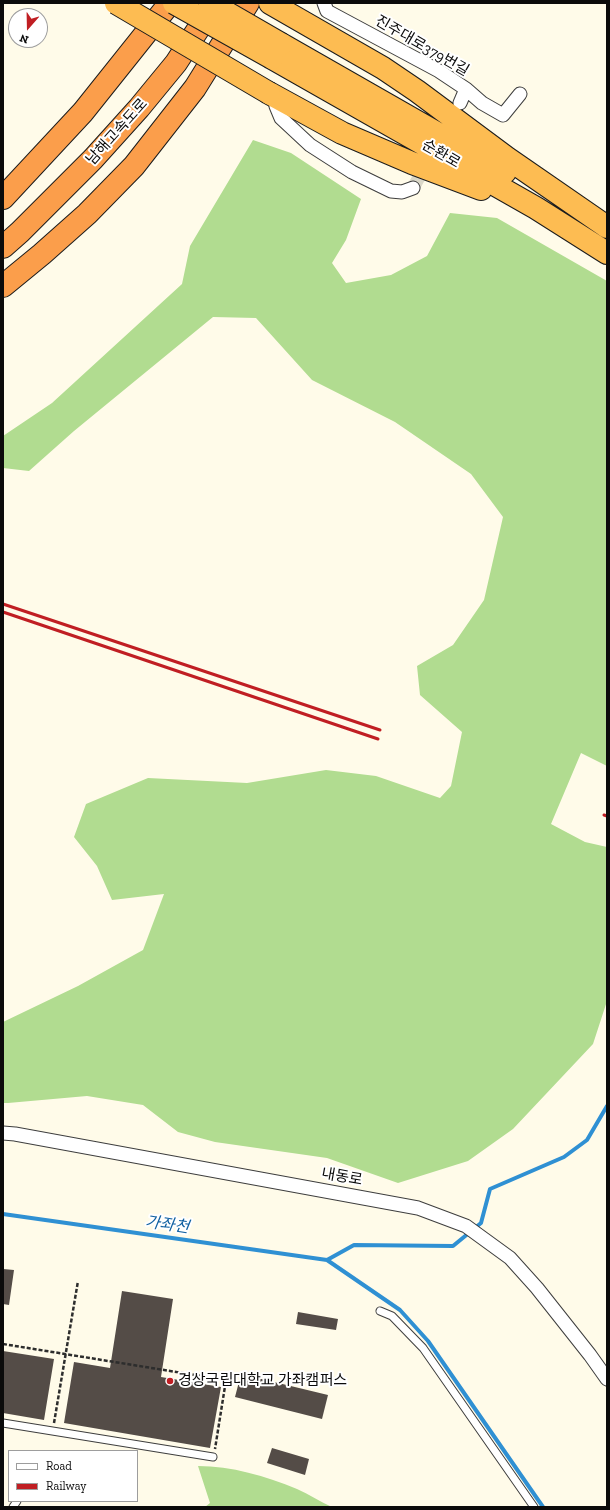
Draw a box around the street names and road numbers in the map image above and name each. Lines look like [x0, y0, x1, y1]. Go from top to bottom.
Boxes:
street label: 진주대로379번길 [372, 12, 472, 80]
street label: 남해고속도로 [83, 95, 151, 169]
street label: 순환로 [419, 136, 463, 172]
street label: 내동로 [320, 1165, 364, 1189]

